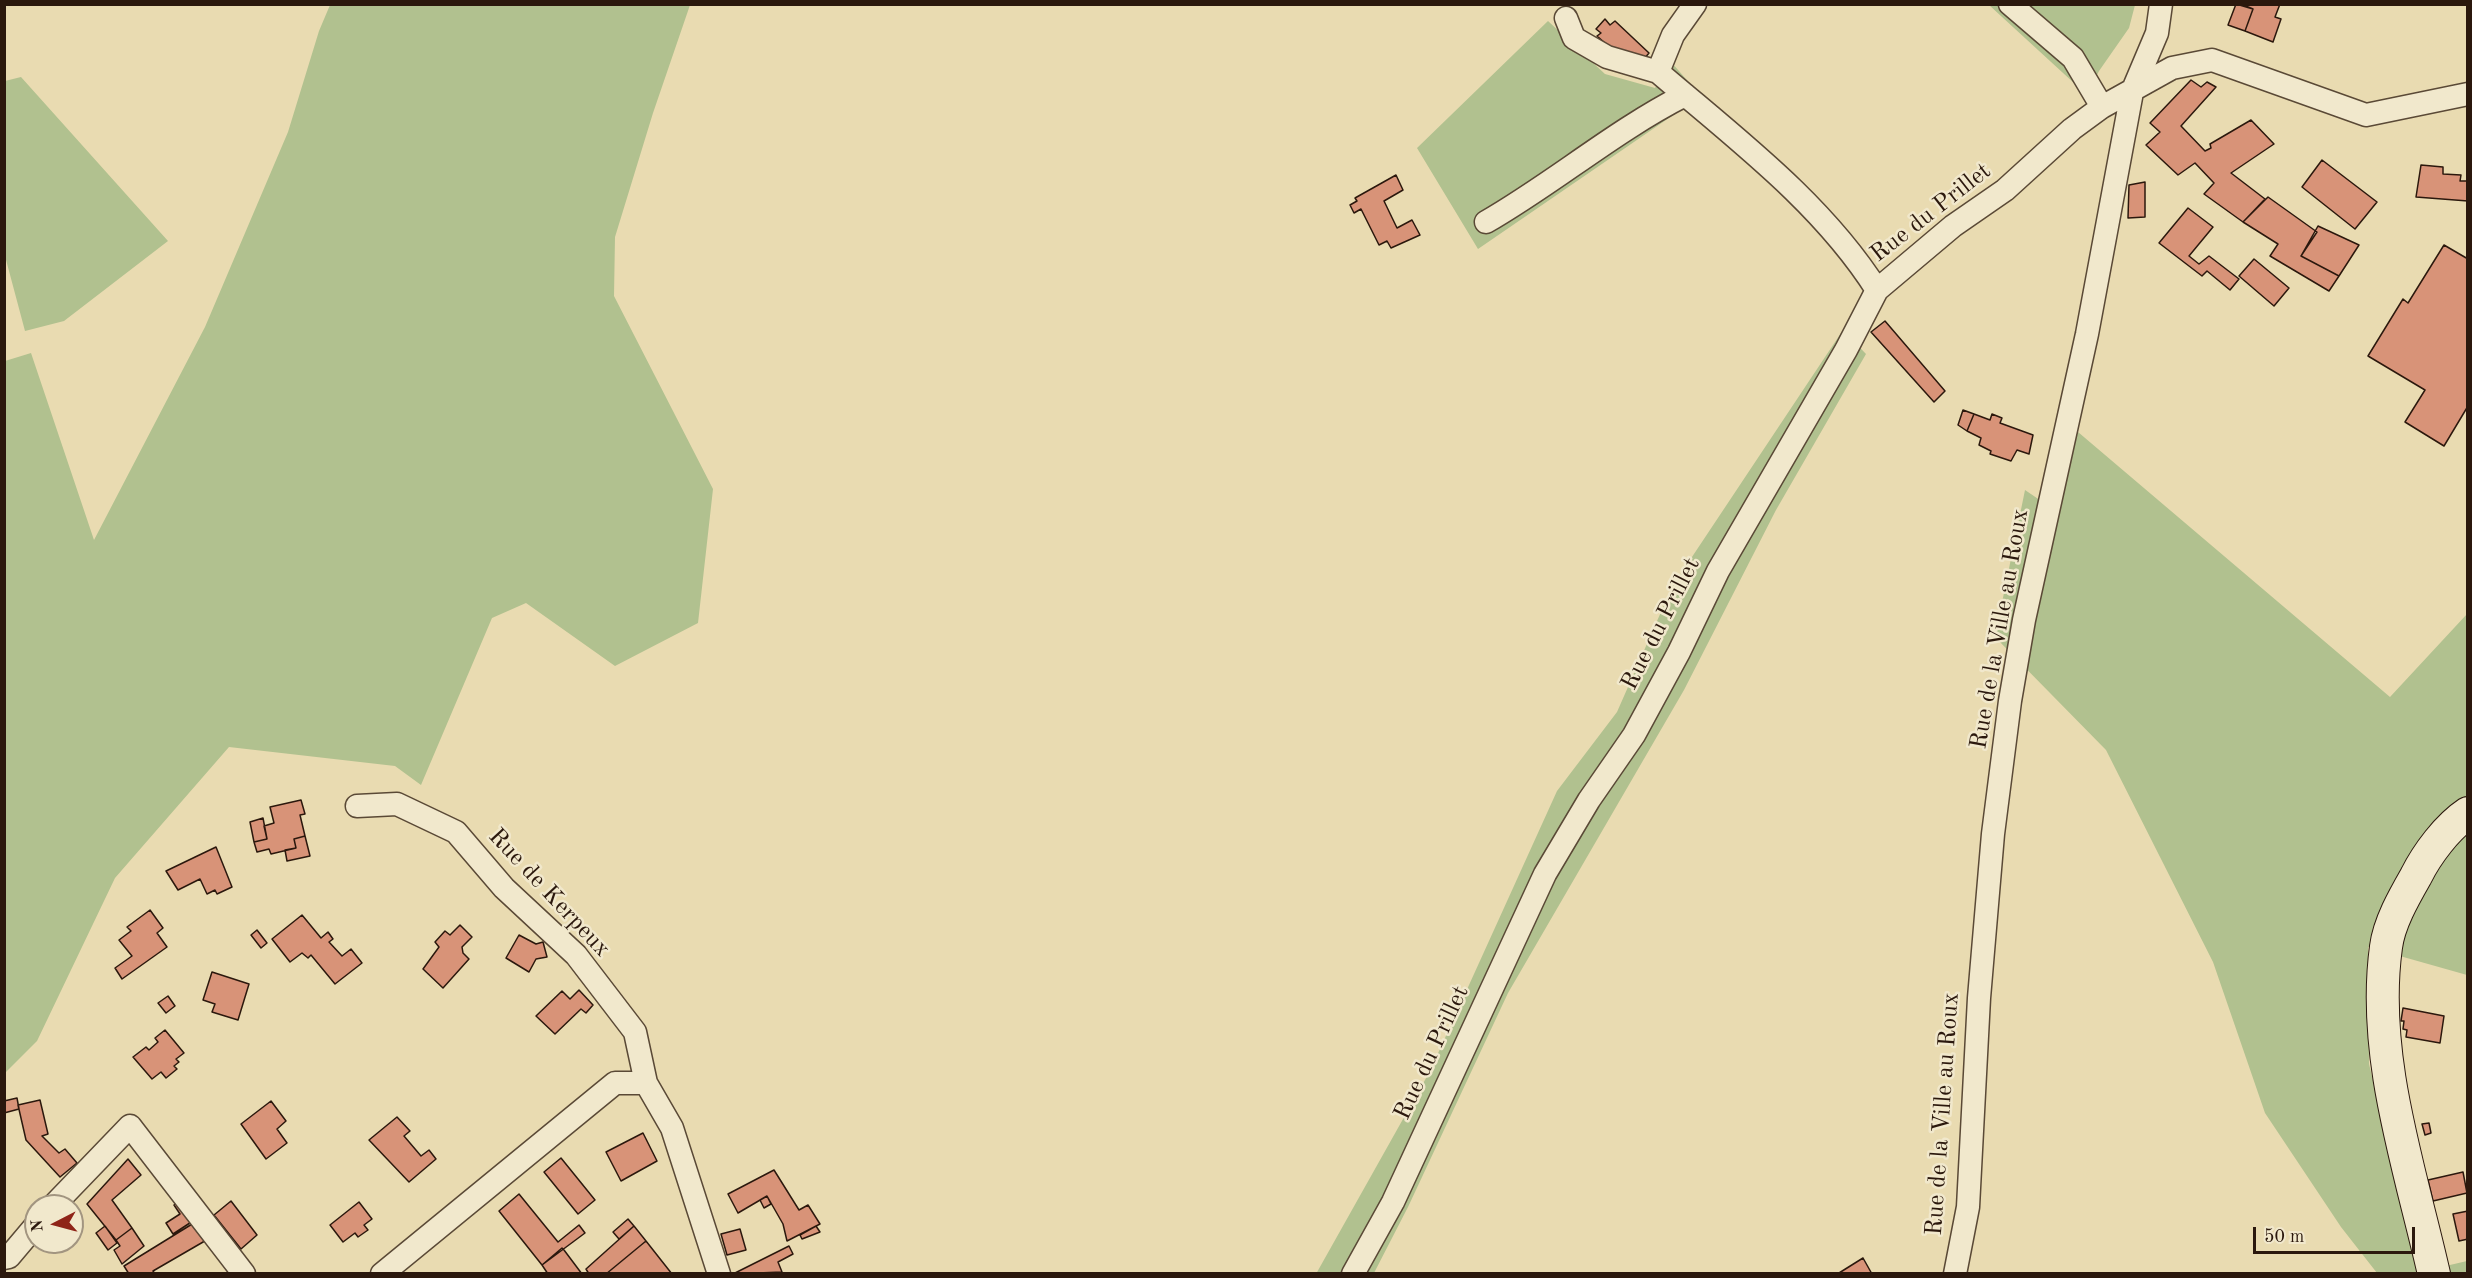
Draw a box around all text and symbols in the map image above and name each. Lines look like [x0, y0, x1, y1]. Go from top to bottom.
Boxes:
street label: Rue du Prillet [1865, 157, 1997, 269]
street label: Rue de la Ville au Roux [1965, 507, 2035, 751]
street label: Rue du Prillet [1615, 553, 1707, 695]
street label: Rue de Kerpeux [482, 823, 616, 963]
street label: Rue du Prillet [1388, 981, 1476, 1125]
street label: Rue de la Ville au Roux [1920, 992, 1966, 1236]
north arrow [24, 1194, 84, 1254]
scale bar [2256, 1215, 2418, 1253]
text: N [29, 1219, 47, 1233]
text: 50 m [2264, 1228, 2304, 1246]

